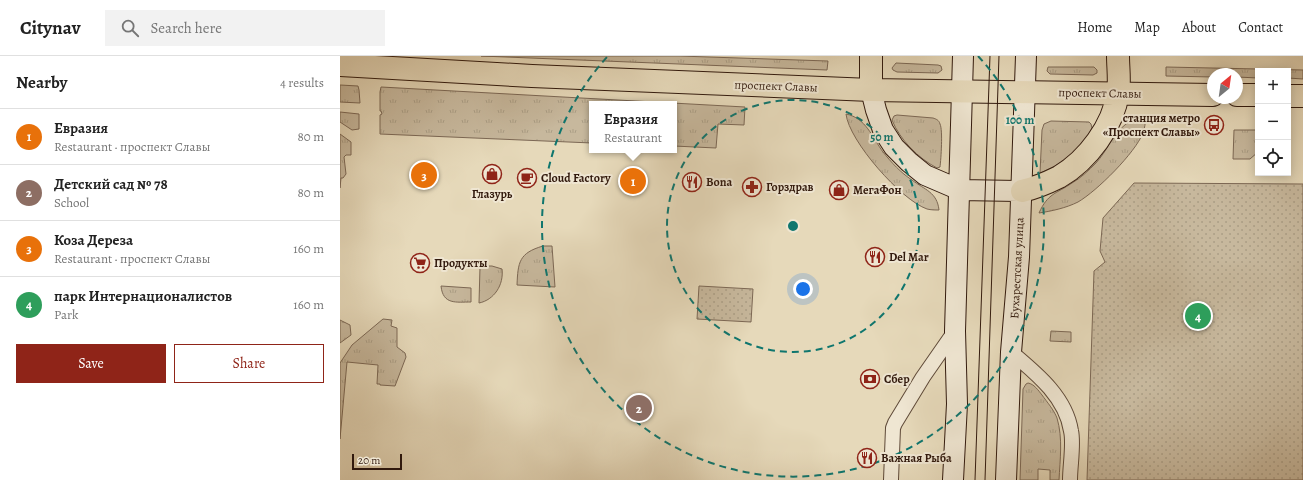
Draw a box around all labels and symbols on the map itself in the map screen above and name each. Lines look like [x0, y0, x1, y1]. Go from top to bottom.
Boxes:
north arrow [1207, 68, 1243, 104]
street label: проспект Славы [734, 77, 818, 95]
street label: проспект Славы [1058, 84, 1142, 102]
place label: станция метро «Проспект Славы» [1103, 110, 1201, 140]
text: 100 m [1006, 112, 1034, 128]
bus stop icon: станция метро «Проспект Славы» [1203, 114, 1225, 136]
text: 50 m [870, 129, 894, 145]
pin: 3 [411, 160, 437, 190]
shop icon: Глазурь [481, 163, 503, 185]
pin: 1 [620, 166, 646, 196]
cafe icon: Cloud Factory [516, 167, 538, 189]
place label: Cloud Factory [541, 170, 611, 186]
restaurant icon: Bona [681, 171, 703, 193]
place label: Bona [706, 174, 732, 190]
pharmacy icon: Горздрав [741, 176, 763, 198]
place label: Горздрав [766, 179, 814, 195]
shop icon: МегаФон [828, 179, 850, 201]
place label: МегаФон [853, 182, 902, 198]
place label: Глазурь [472, 186, 513, 202]
street label: Бухарестская улица [1006, 216, 1028, 319]
centre of rings [786, 219, 800, 233]
restaurant icon: Del Mar [864, 246, 886, 268]
place label: Del Mar [889, 249, 929, 265]
supermarket icon: Продукты [409, 252, 431, 274]
place label: Продукты [434, 255, 487, 271]
your location [793, 279, 813, 299]
pin: 4 [1185, 301, 1211, 331]
bank icon: Сбер [859, 368, 881, 390]
place label: Сбер [884, 371, 910, 387]
pin: 2 [626, 393, 652, 423]
restaurant icon: Важная Рыба [856, 447, 878, 469]
place label: Важная Рыба [881, 450, 952, 466]
scale bar [352, 452, 402, 471]

